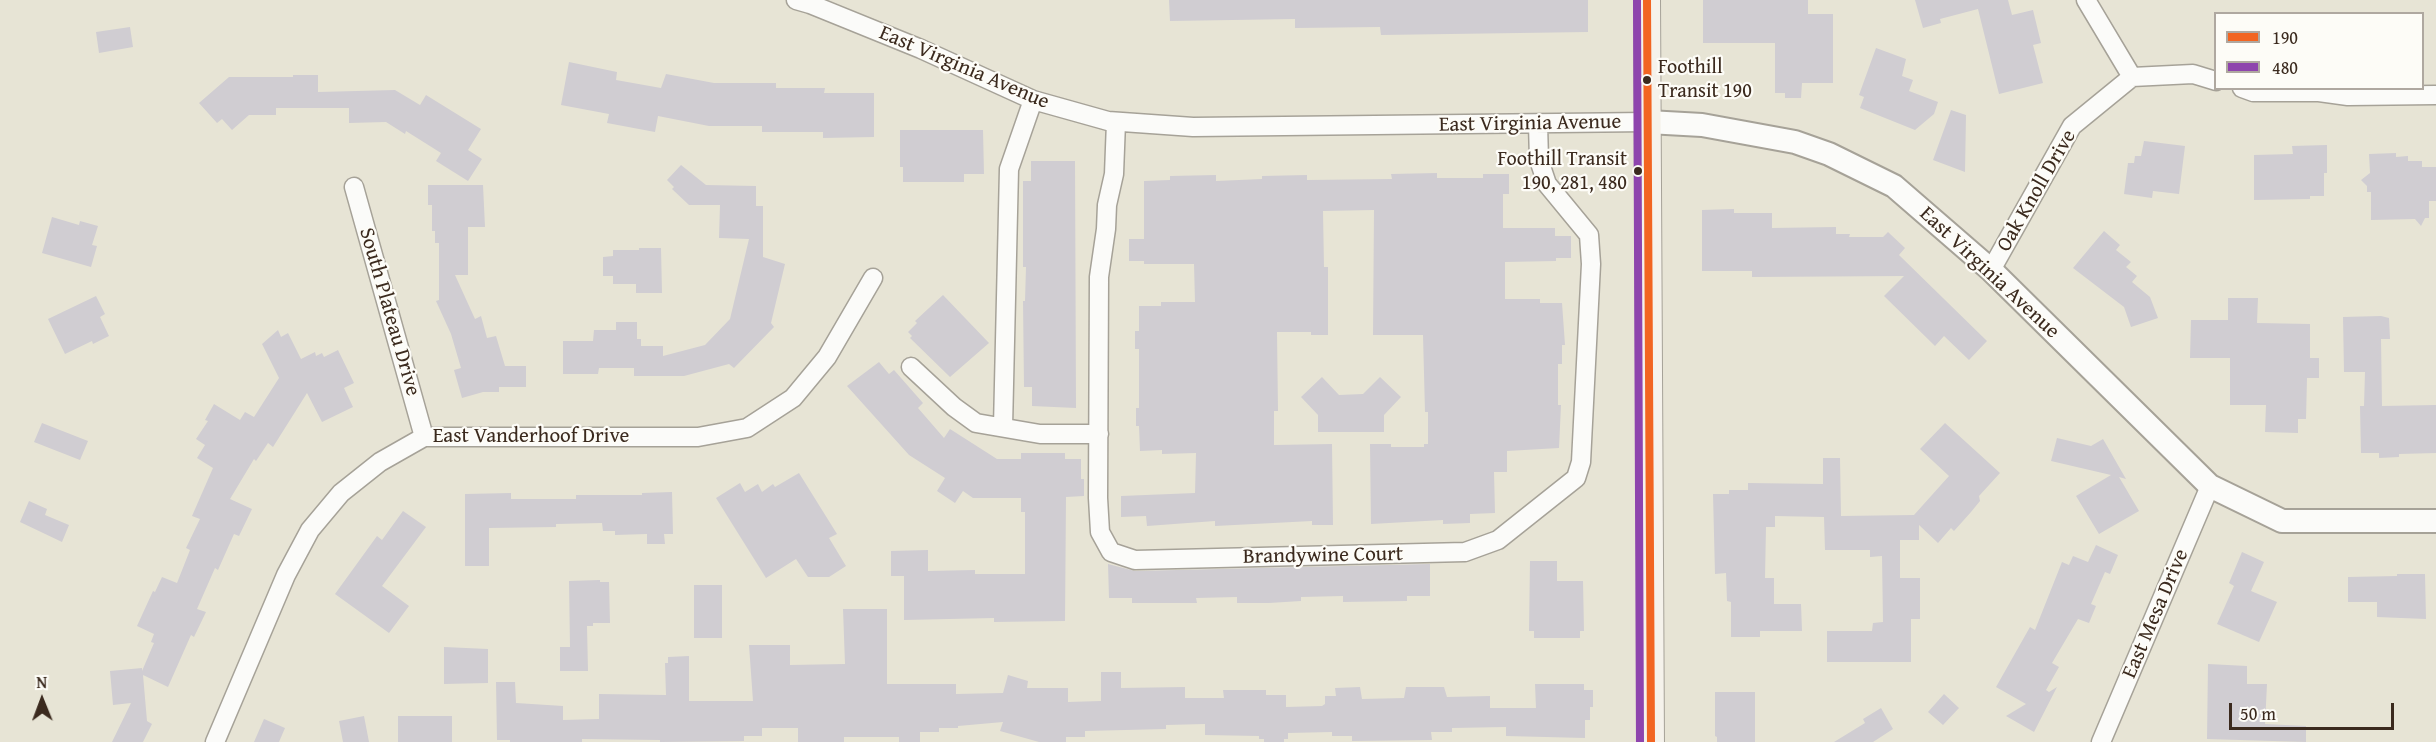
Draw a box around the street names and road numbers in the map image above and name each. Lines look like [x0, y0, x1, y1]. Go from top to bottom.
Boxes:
street label: East Virginia Avenue [875, 21, 1053, 115]
street label: East Virginia Avenue [1439, 110, 1621, 138]
street label: Oak Knoll Drive [1992, 126, 2082, 256]
street label: East Virginia Avenue [1914, 202, 2064, 344]
street label: South Plateau Drive [353, 225, 425, 399]
street label: East Vanderhoof Drive [433, 424, 629, 450]
street label: Brandywine Court [1243, 542, 1403, 570]
street label: East Mesa Drive [2117, 546, 2195, 682]

